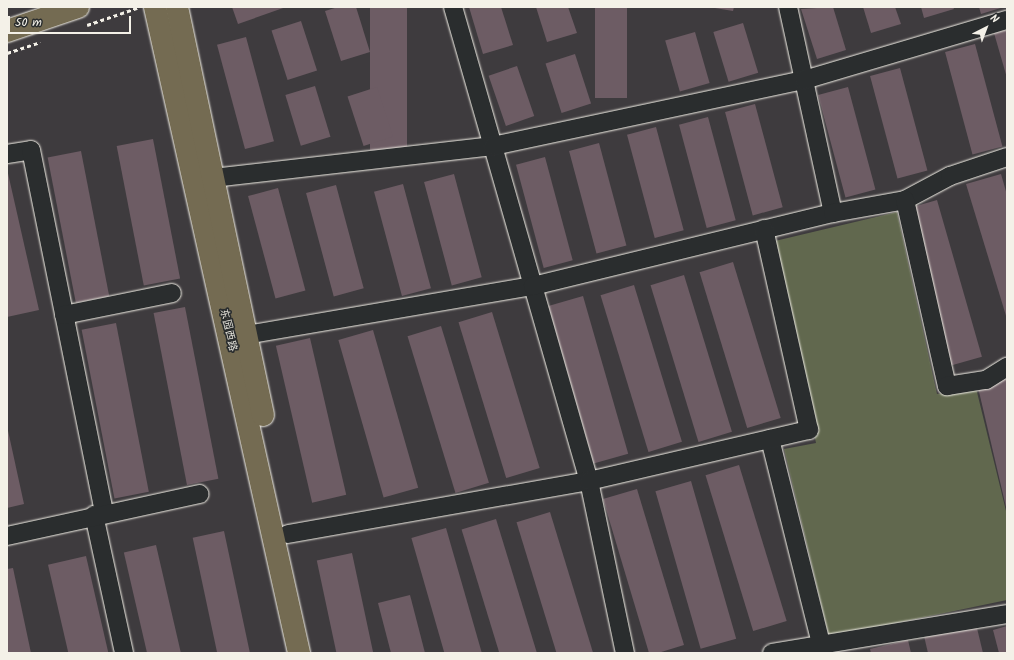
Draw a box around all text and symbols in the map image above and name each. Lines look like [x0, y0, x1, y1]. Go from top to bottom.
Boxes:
scale bar [10, 8, 133, 34]
north arrow [966, 8, 1006, 48]
text: N [985, 10, 1003, 28]
text: 50 m [15, 13, 42, 32]
street label: 东园西路 [217, 307, 239, 353]

